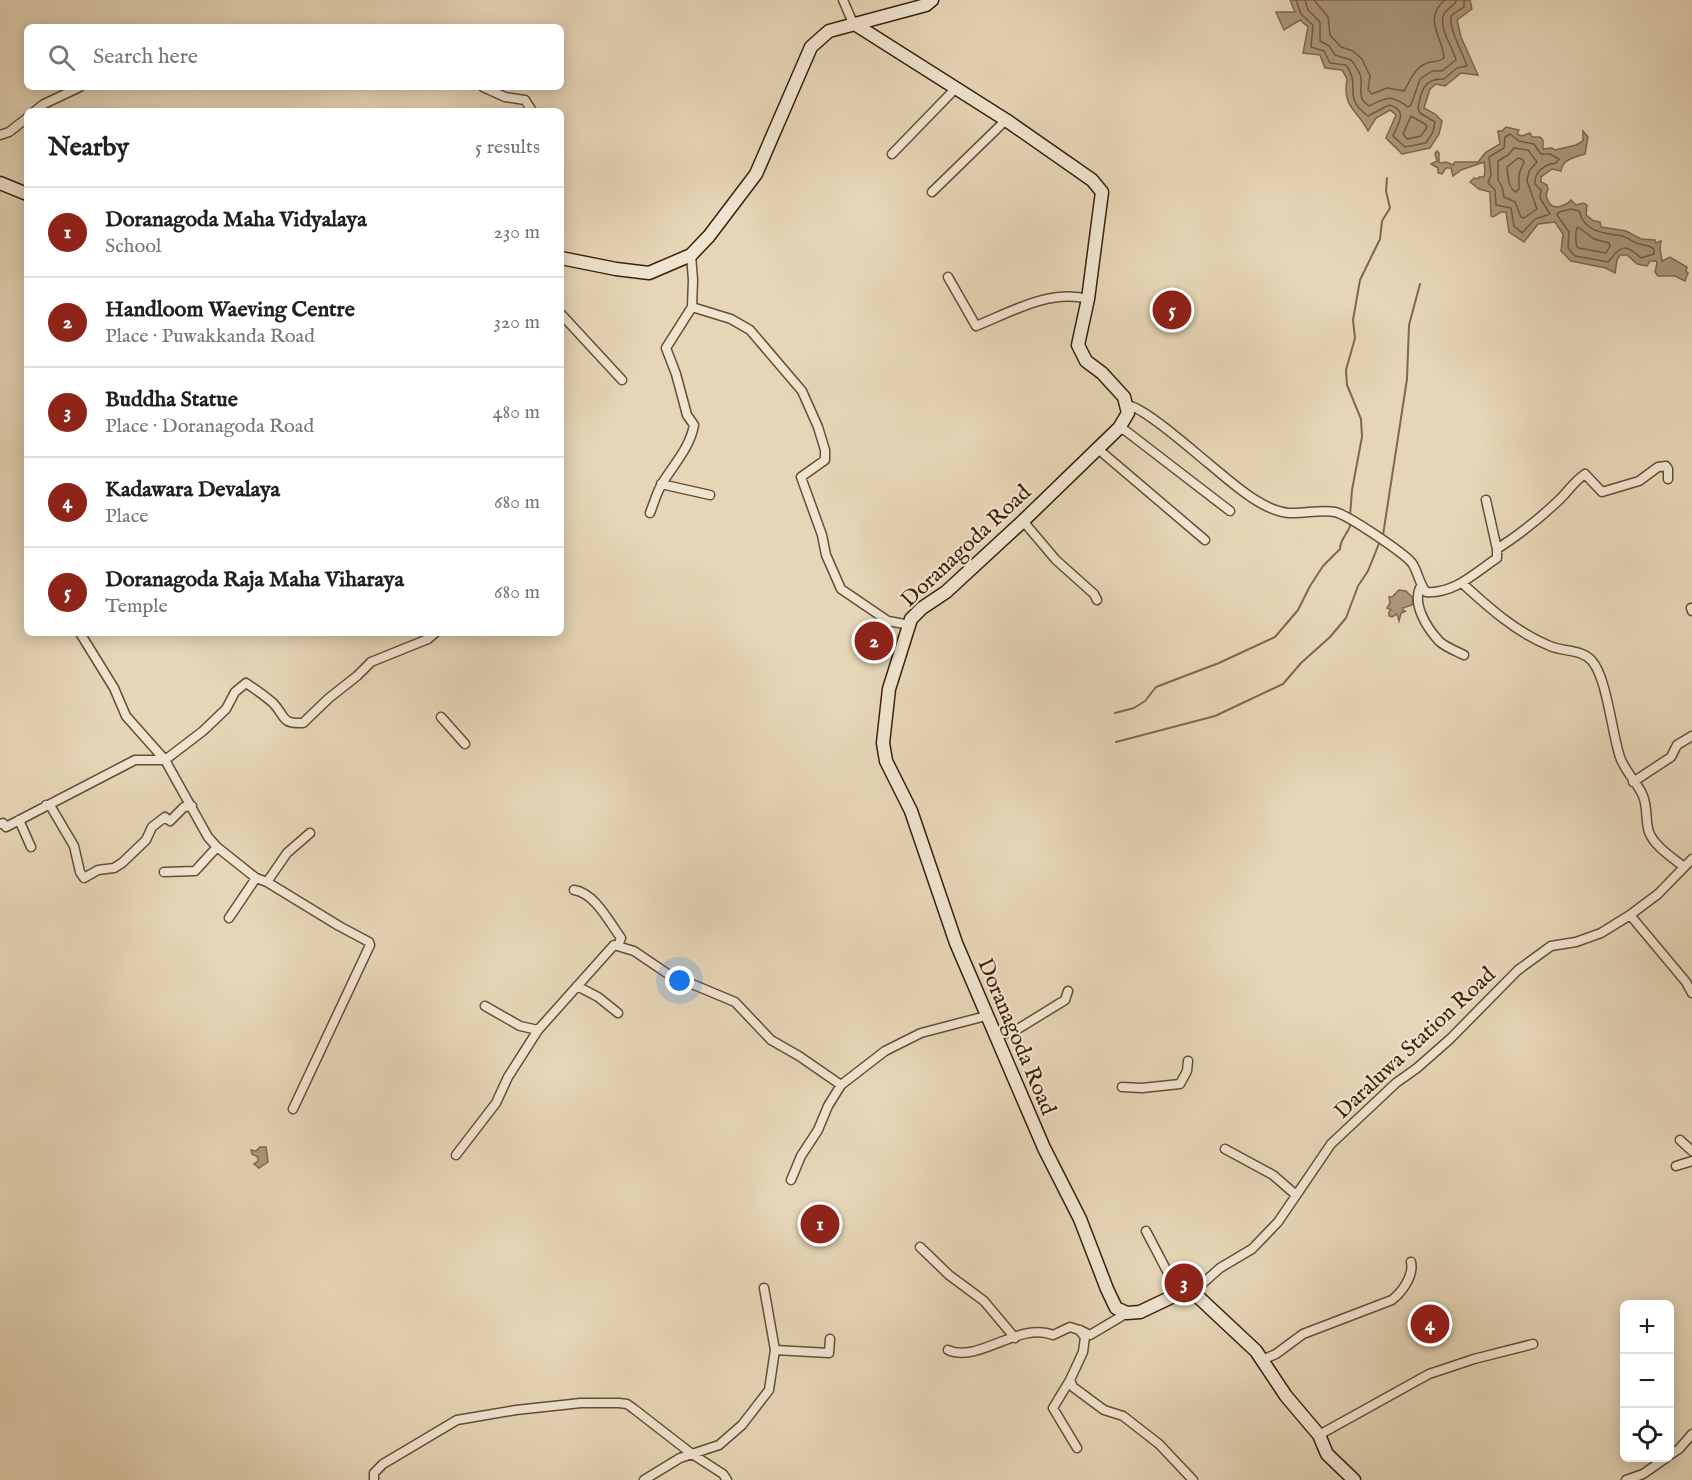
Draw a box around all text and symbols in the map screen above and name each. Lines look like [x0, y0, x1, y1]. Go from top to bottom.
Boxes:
search box [24, 24, 564, 90]
icon: search [45, 41, 78, 74]
text: Search here [93, 43, 198, 71]
text: Nearby [48, 131, 129, 164]
text: 5 results [475, 135, 540, 160]
text: Doranagoda Maha Vidyalaya [105, 206, 367, 234]
text: 1 [64, 220, 71, 245]
text: 230 m [494, 220, 540, 245]
text: School [105, 234, 161, 259]
pin: 5 [1152, 288, 1192, 332]
text: Handloom Waeving Centre [105, 296, 355, 324]
text: 2 [63, 310, 72, 335]
text: 320 m [494, 310, 540, 335]
text: Place · Puwakkanda Road [105, 324, 315, 349]
text: Buddha Statue [105, 386, 238, 414]
text: 3 [64, 400, 71, 425]
text: 480 m [493, 400, 540, 425]
text: Place · Doranagoda Road [105, 414, 314, 439]
text: Kadawara Devalaya [105, 476, 280, 504]
street label: Doranagoda Road [895, 479, 1037, 614]
text: 4 [63, 490, 72, 515]
text: 680 m [494, 490, 540, 515]
text: Place [105, 504, 148, 529]
text: Doranagoda Raja Maha Viharaya [105, 566, 404, 594]
text: 5 [64, 580, 71, 605]
text: 680 m [494, 580, 540, 605]
text: Temple [105, 594, 168, 619]
pin: 2 [854, 618, 894, 664]
street label: Doranagoda Road [970, 954, 1062, 1120]
street label: Daraluwa Station Road [1329, 961, 1502, 1125]
your location [665, 966, 694, 995]
pin: 1 [800, 1202, 840, 1246]
pin: 3 [1164, 1260, 1204, 1306]
map controls [1620, 1300, 1674, 1462]
button: + [1620, 1300, 1674, 1354]
pin: 4 [1410, 1302, 1450, 1346]
button: − [1620, 1354, 1674, 1408]
button: locate [1620, 1408, 1674, 1462]

